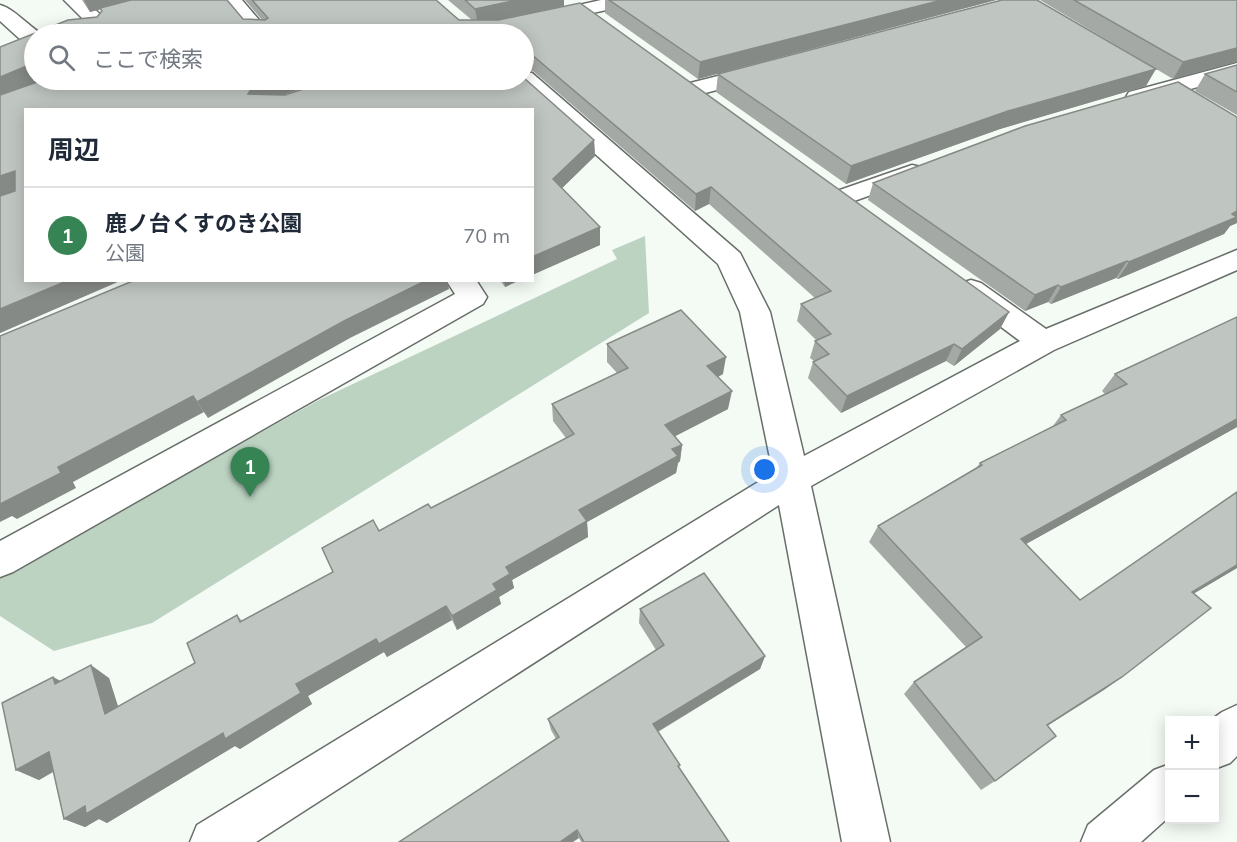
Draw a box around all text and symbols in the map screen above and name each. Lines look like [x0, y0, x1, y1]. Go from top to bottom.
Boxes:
search box [24, 24, 534, 90]
icon: search [45, 41, 78, 74]
text: ここで検索 [93, 45, 203, 73]
text: 周辺 [48, 133, 100, 166]
text: 鹿ノ台くすのき公園 [105, 209, 302, 237]
text: 1 [62, 223, 74, 248]
text: 70 m [463, 223, 510, 248]
text: 公園 [105, 240, 145, 265]
pin: 1 [230, 448, 270, 497]
your location [750, 455, 779, 484]
map controls [1165, 716, 1219, 824]
button: + [1165, 716, 1219, 770]
button: − [1165, 770, 1219, 824]

